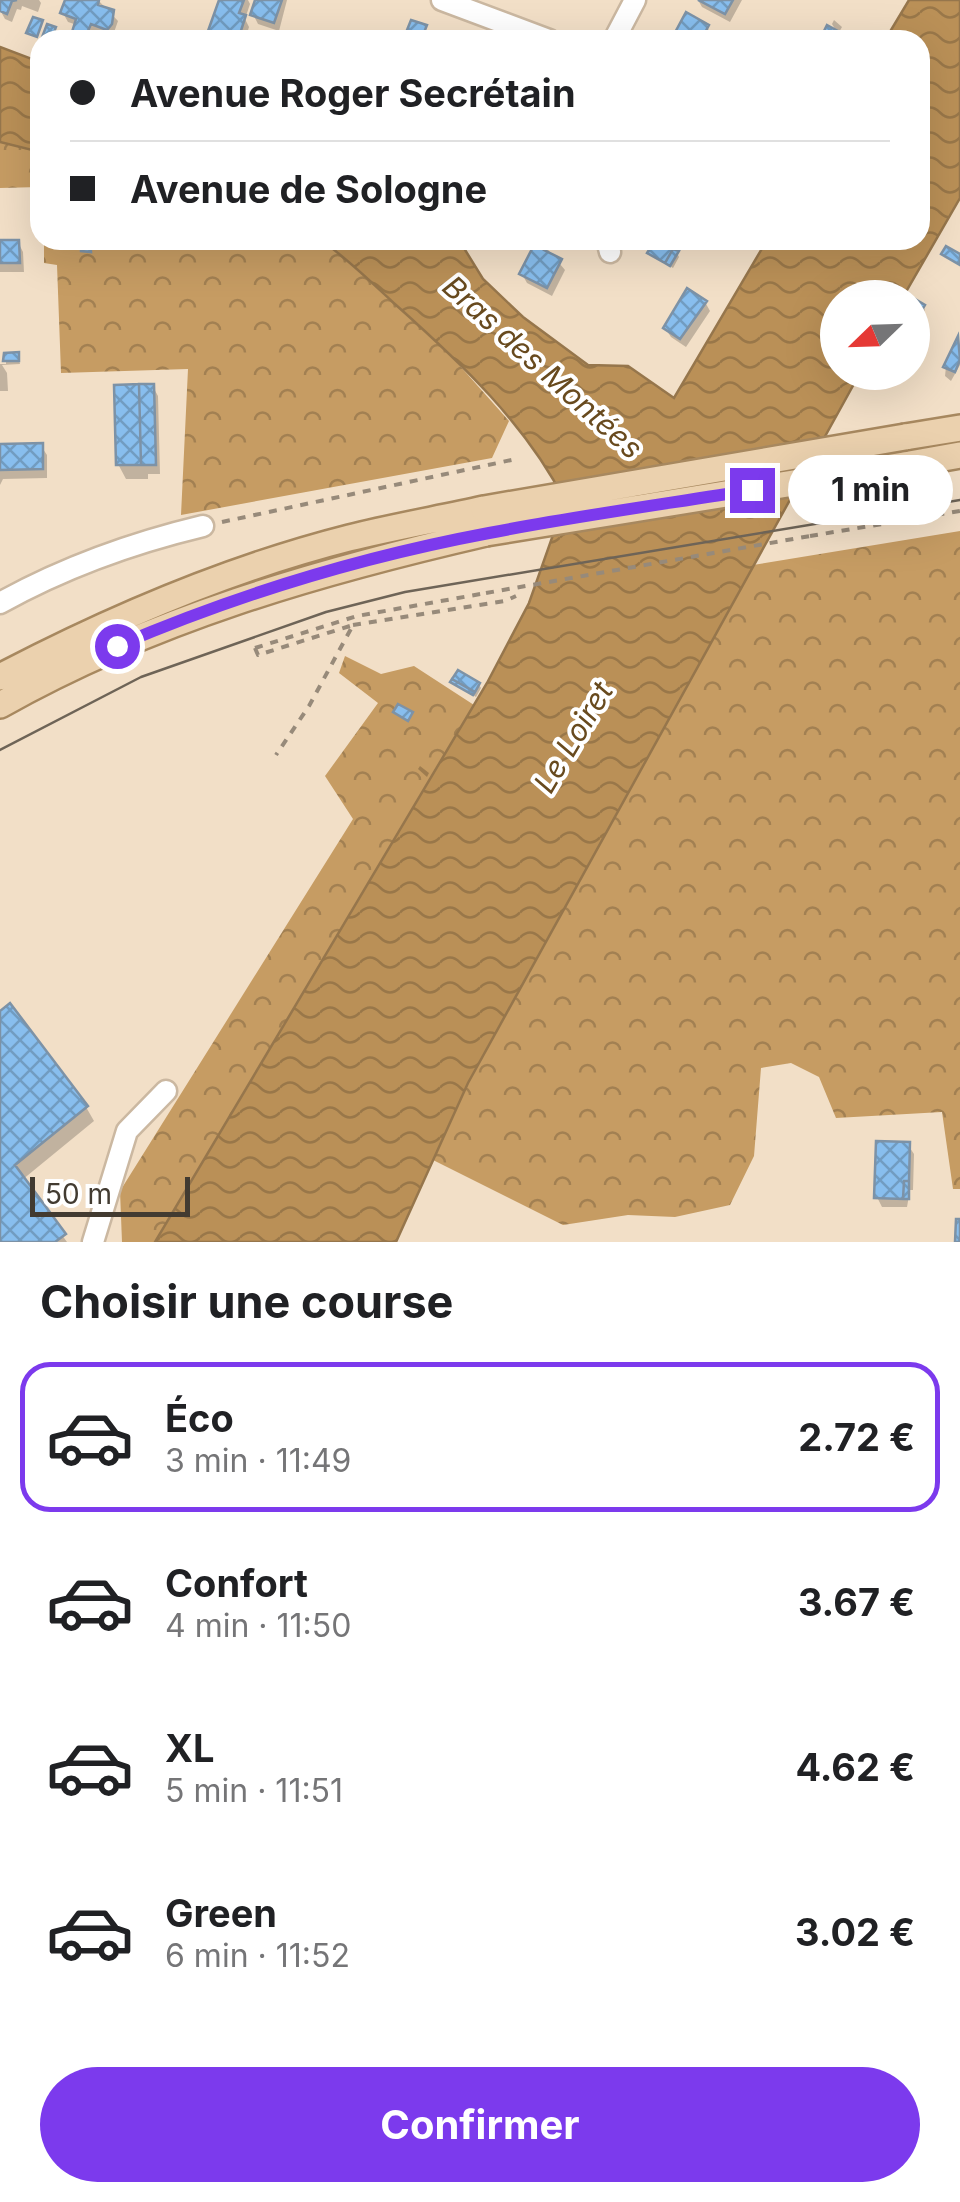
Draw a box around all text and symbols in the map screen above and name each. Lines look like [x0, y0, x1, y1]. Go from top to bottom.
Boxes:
text: Avenue Roger Secrétain [130, 70, 576, 116]
text: Avenue de Sologne [130, 166, 487, 212]
water label: Bras des Montées [436, 268, 650, 466]
north arrow [820, 280, 930, 390]
map controls [820, 280, 930, 390]
callout: 1 min [787, 455, 952, 525]
route end [730, 468, 775, 513]
text: 1 min [831, 470, 910, 509]
route start [95, 624, 140, 669]
water label: Le Loiret [526, 674, 621, 799]
scale bar [30, 1172, 190, 1216]
text: 50 m [45, 1177, 112, 1211]
text: Choisir une course [40, 1274, 453, 1329]
icon: car [45, 1392, 135, 1482]
text: Éco [165, 1395, 234, 1441]
text: 2.72 € [798, 1414, 915, 1460]
text: 3 min · 11:49 [165, 1441, 351, 1480]
icon: car [45, 1557, 135, 1647]
text: Confort [165, 1560, 308, 1606]
text: 3.67 € [798, 1579, 915, 1625]
text: 4 min · 11:50 [165, 1606, 351, 1645]
icon: car [45, 1722, 135, 1812]
text: XL [165, 1725, 215, 1771]
text: 4.62 € [795, 1744, 915, 1790]
text: 5 min · 11:51 [165, 1771, 343, 1810]
icon: car [45, 1887, 135, 1977]
text: Green [165, 1890, 277, 1936]
text: 3.02 € [795, 1909, 915, 1955]
text: 6 min · 11:52 [165, 1936, 350, 1975]
button: Confirmer [40, 2067, 920, 2182]

